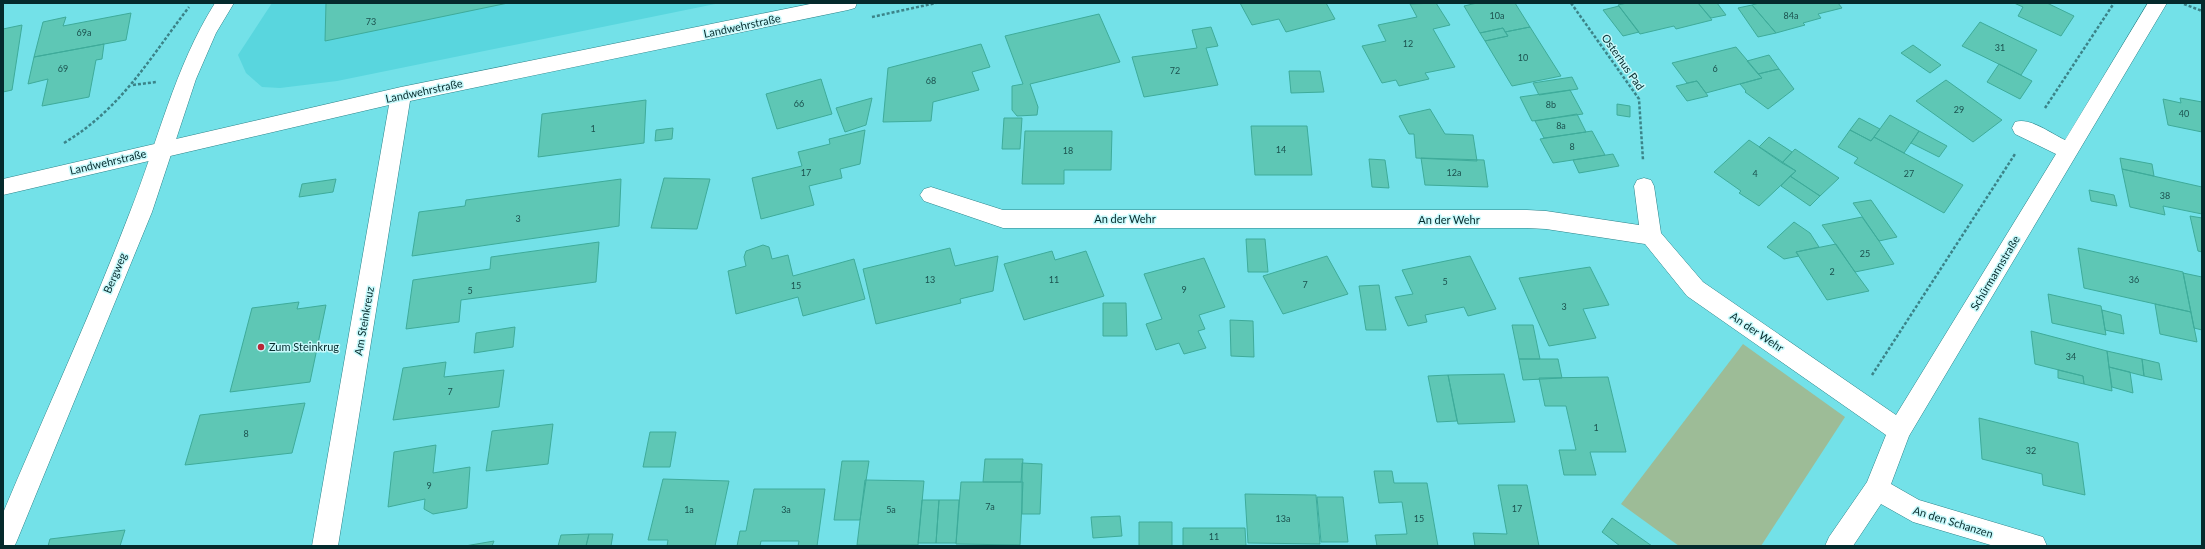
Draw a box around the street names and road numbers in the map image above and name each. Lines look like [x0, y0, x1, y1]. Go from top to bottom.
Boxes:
street label: Landwehrstraße [702, 11, 782, 40]
street label: Osterhus Pad [1599, 31, 1647, 92]
street label: Landwehrstraße [384, 76, 464, 105]
street label: Landwehrstraße [68, 146, 148, 177]
street label: An der Wehr [1094, 212, 1156, 225]
street label: An der Wehr [1418, 213, 1480, 226]
street label: Schürmannstraße [1967, 233, 2022, 312]
street label: Bergweg [100, 250, 129, 295]
street label: Am Steinkreuz [351, 285, 376, 356]
street label: An der Wehr [1728, 309, 1786, 354]
street label: An den Schanzen [1912, 503, 1995, 540]

